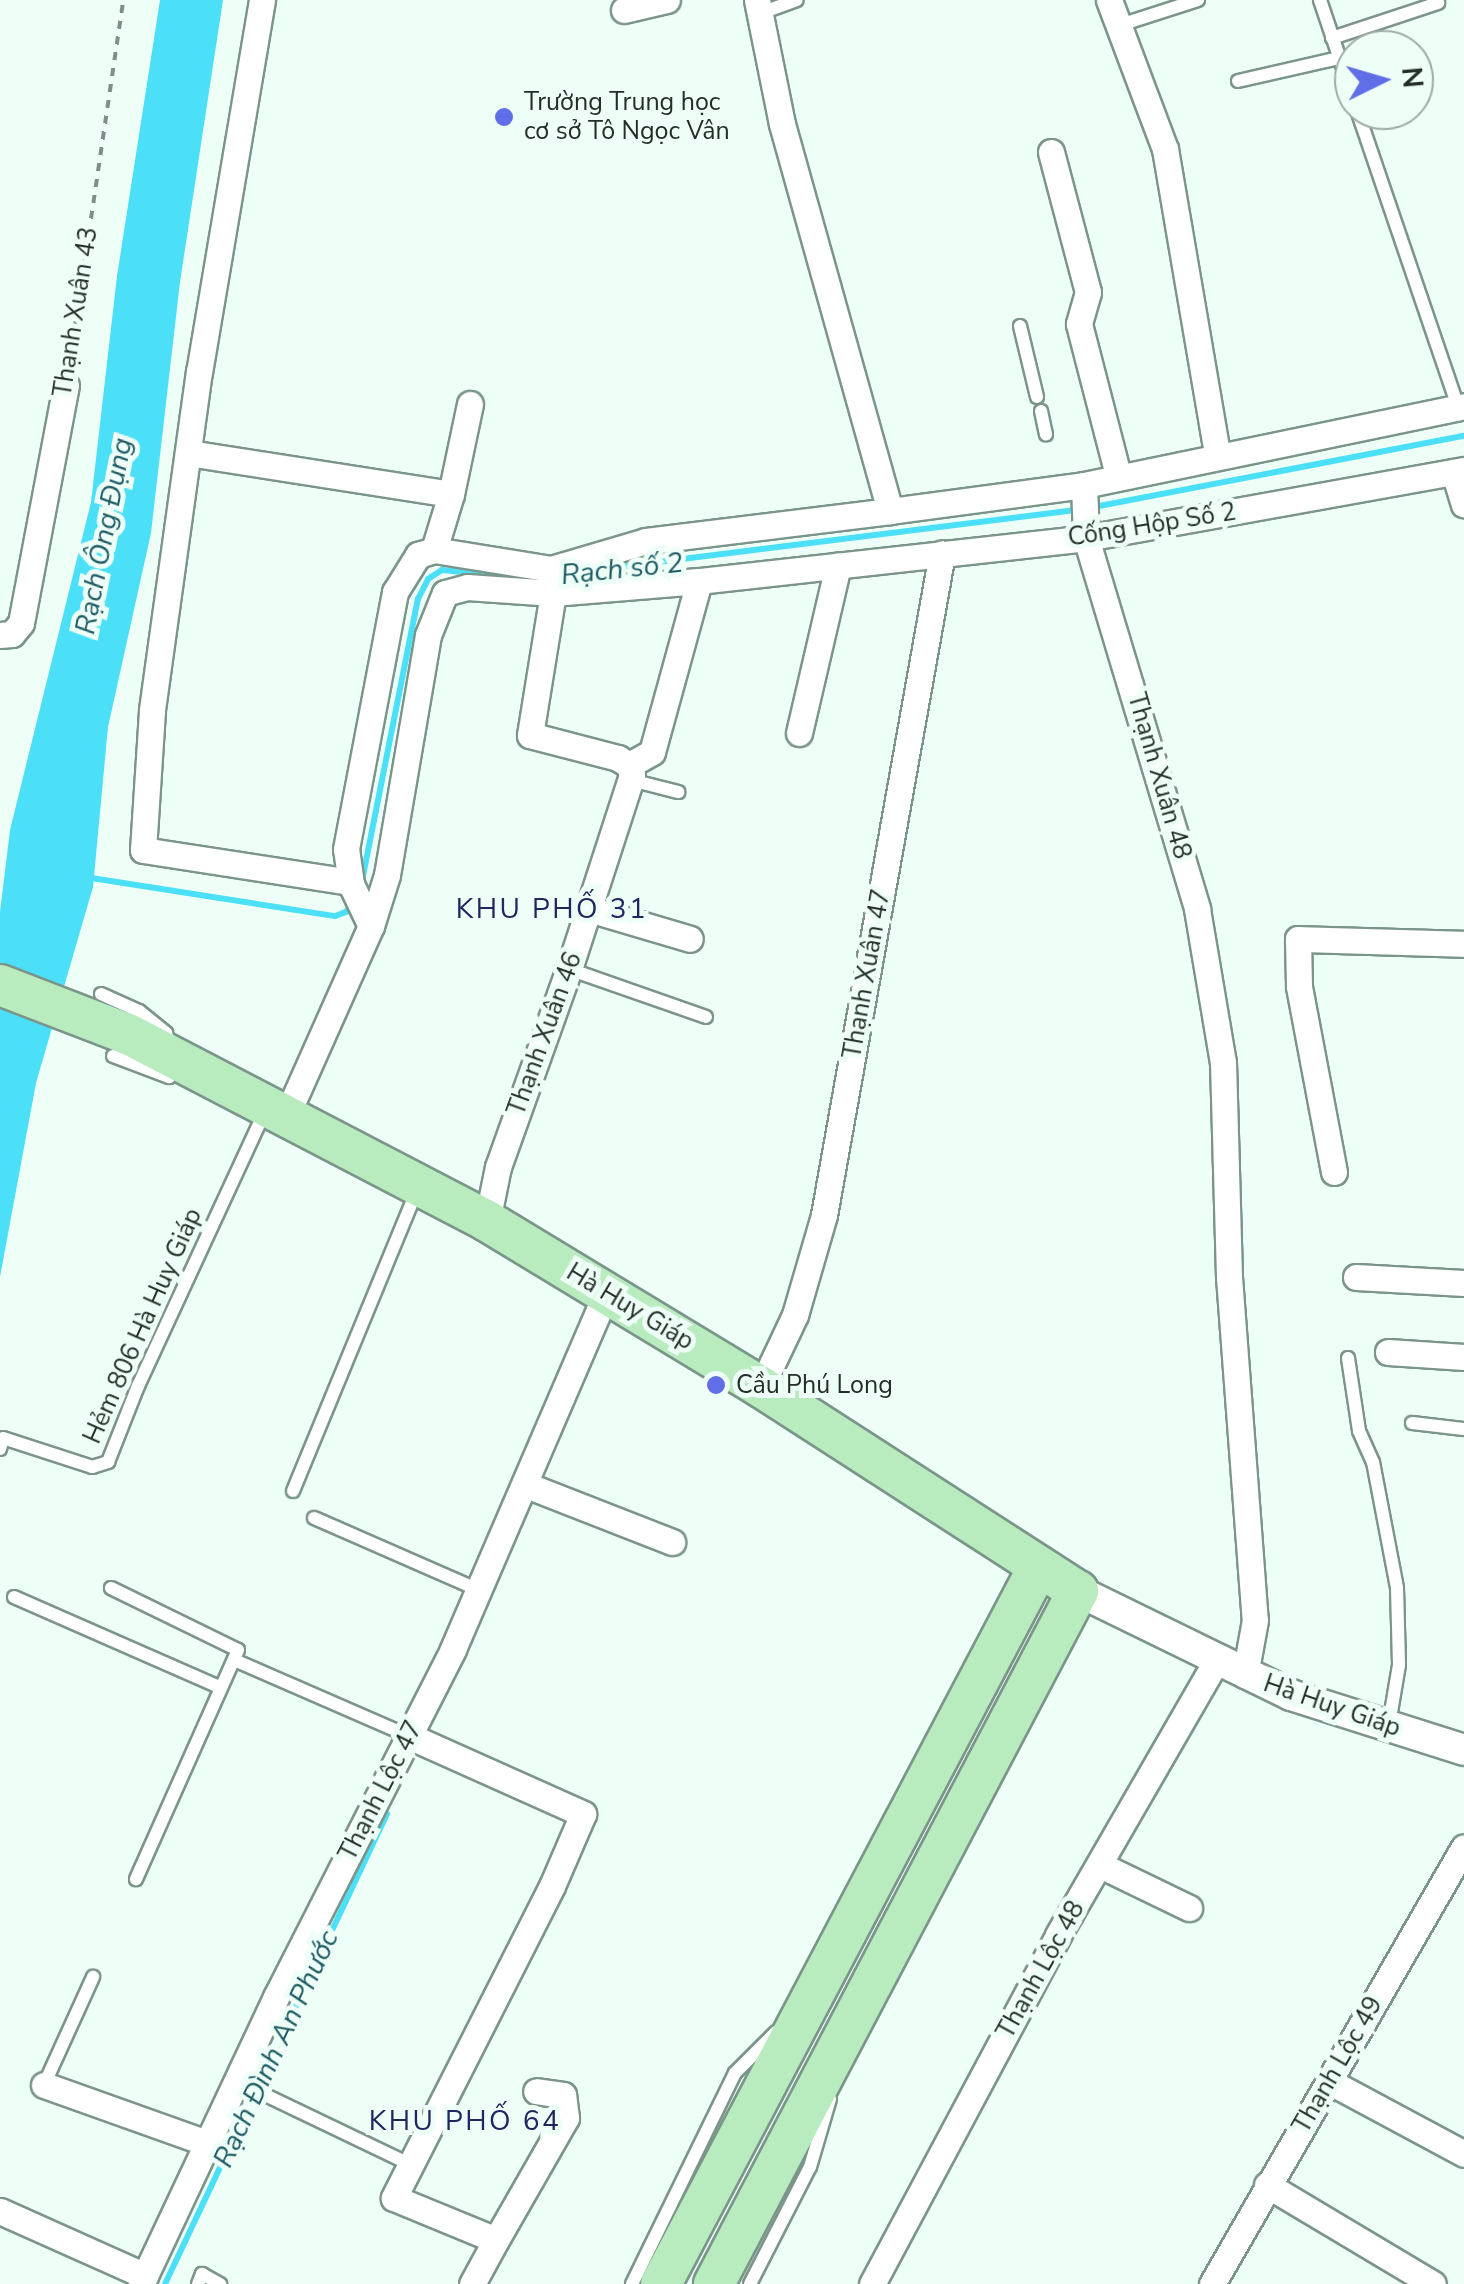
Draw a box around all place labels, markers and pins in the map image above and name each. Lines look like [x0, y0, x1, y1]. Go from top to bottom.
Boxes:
place label: Trường Trung học cơ sở Tô Ngọc Vân [524, 88, 730, 147]
marker: Trường Trung học cơ sở Tô Ngọc Vân [493, 106, 515, 128]
place label: Cầu Phú Long [736, 1370, 893, 1400]
marker: Cầu Phú Long [705, 1374, 727, 1396]

